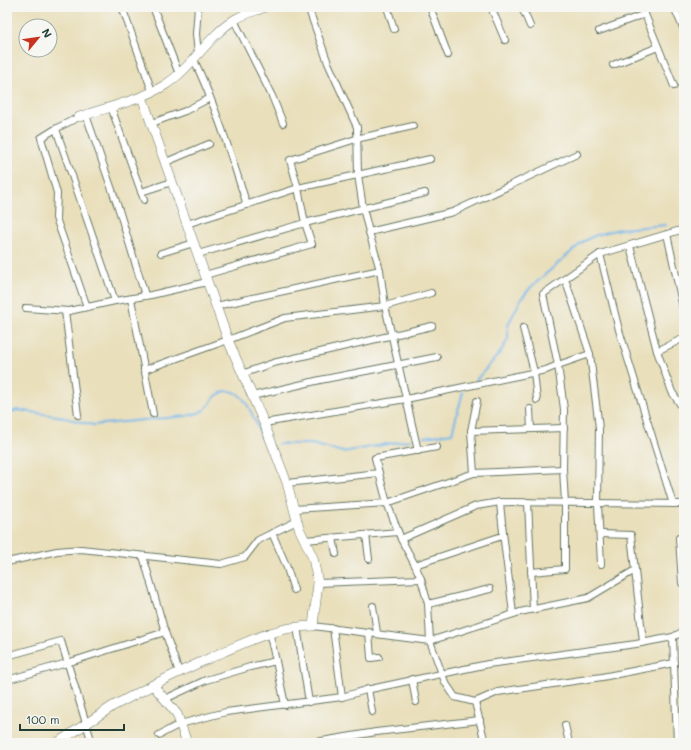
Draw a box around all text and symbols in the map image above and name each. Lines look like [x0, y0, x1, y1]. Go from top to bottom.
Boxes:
north arrow [18, 18, 58, 58]
text: N [39, 26, 56, 40]
scale bar [20, 706, 124, 732]
text: 100 m [26, 711, 60, 727]

